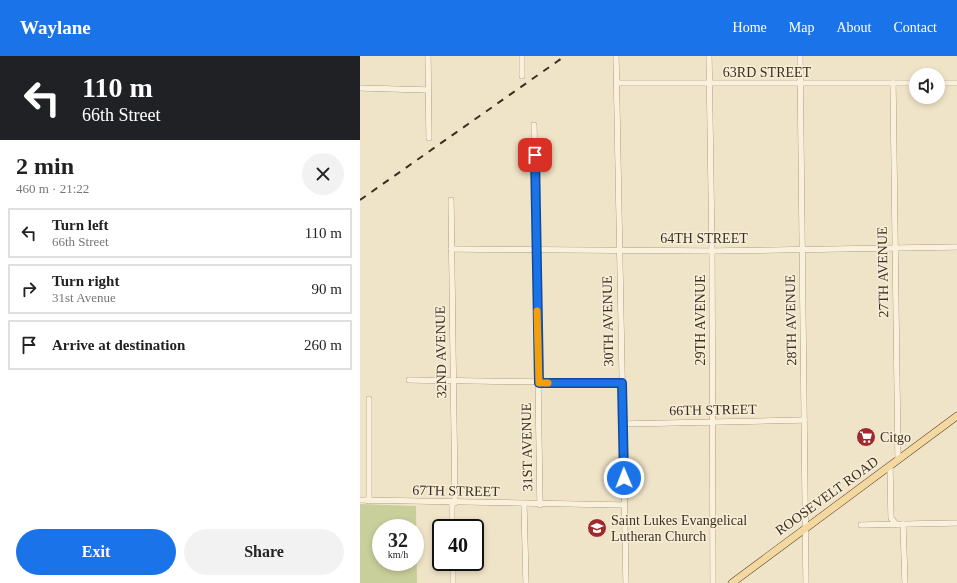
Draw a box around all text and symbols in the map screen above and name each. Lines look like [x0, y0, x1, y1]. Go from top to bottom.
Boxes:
text: Waylane [20, 17, 91, 38]
text: Home [733, 20, 767, 35]
text: Map [789, 20, 814, 35]
text: About [836, 20, 871, 35]
text: Contact [893, 20, 937, 35]
street label: 63RD STREET [723, 65, 812, 80]
map controls [909, 68, 945, 104]
button: sound [909, 68, 945, 104]
icon: left [16, 72, 68, 124]
text: 110 m [82, 72, 153, 103]
text: 66th Street [82, 105, 161, 125]
pin [518, 138, 552, 172]
icon: arrive [524, 144, 546, 166]
text: 2 min [16, 153, 74, 179]
button: close [302, 153, 344, 195]
text: 460 m · 21:22 [16, 181, 89, 196]
text: Turn left [52, 217, 109, 233]
icon: left [18, 222, 40, 244]
text: 110 m [305, 225, 342, 241]
street label: 27TH AVENUE [875, 226, 891, 318]
street label: 64TH STREET [660, 231, 748, 246]
text: 66th Street [52, 234, 109, 249]
text: Turn right [52, 273, 119, 289]
street label: 29TH AVENUE [693, 274, 708, 366]
street label: 28TH AVENUE [783, 274, 799, 366]
street label: 30TH AVENUE [600, 275, 616, 367]
icon: right [18, 278, 40, 300]
text: 90 m [312, 281, 342, 297]
text: 31st Avenue [52, 290, 116, 305]
street label: 32ND AVENUE [433, 306, 449, 398]
icon: arrive [18, 334, 40, 356]
text: Arrive at destination [52, 337, 185, 353]
text: 260 m [304, 337, 342, 353]
street label: 66TH STREET [669, 402, 757, 418]
street label: 31ST AVENUE [519, 403, 535, 491]
supermarket icon: Citgo [855, 426, 877, 448]
place label: Citgo [880, 430, 911, 445]
street label: ROOSEVELT ROAD [773, 454, 881, 538]
position arrow [603, 457, 645, 499]
street label: 67TH STREET [412, 483, 500, 499]
place label: Saint Lukes Evangelical Lutheran Church [611, 513, 747, 544]
school or university icon: Saint Lukes Evangelical Lutheran Church [586, 517, 608, 539]
speed limit sign: 40 [432, 519, 484, 571]
button: Exit [16, 529, 176, 575]
button: Share [184, 529, 344, 575]
text: 32 [388, 529, 408, 551]
text: km/h [388, 549, 408, 560]

